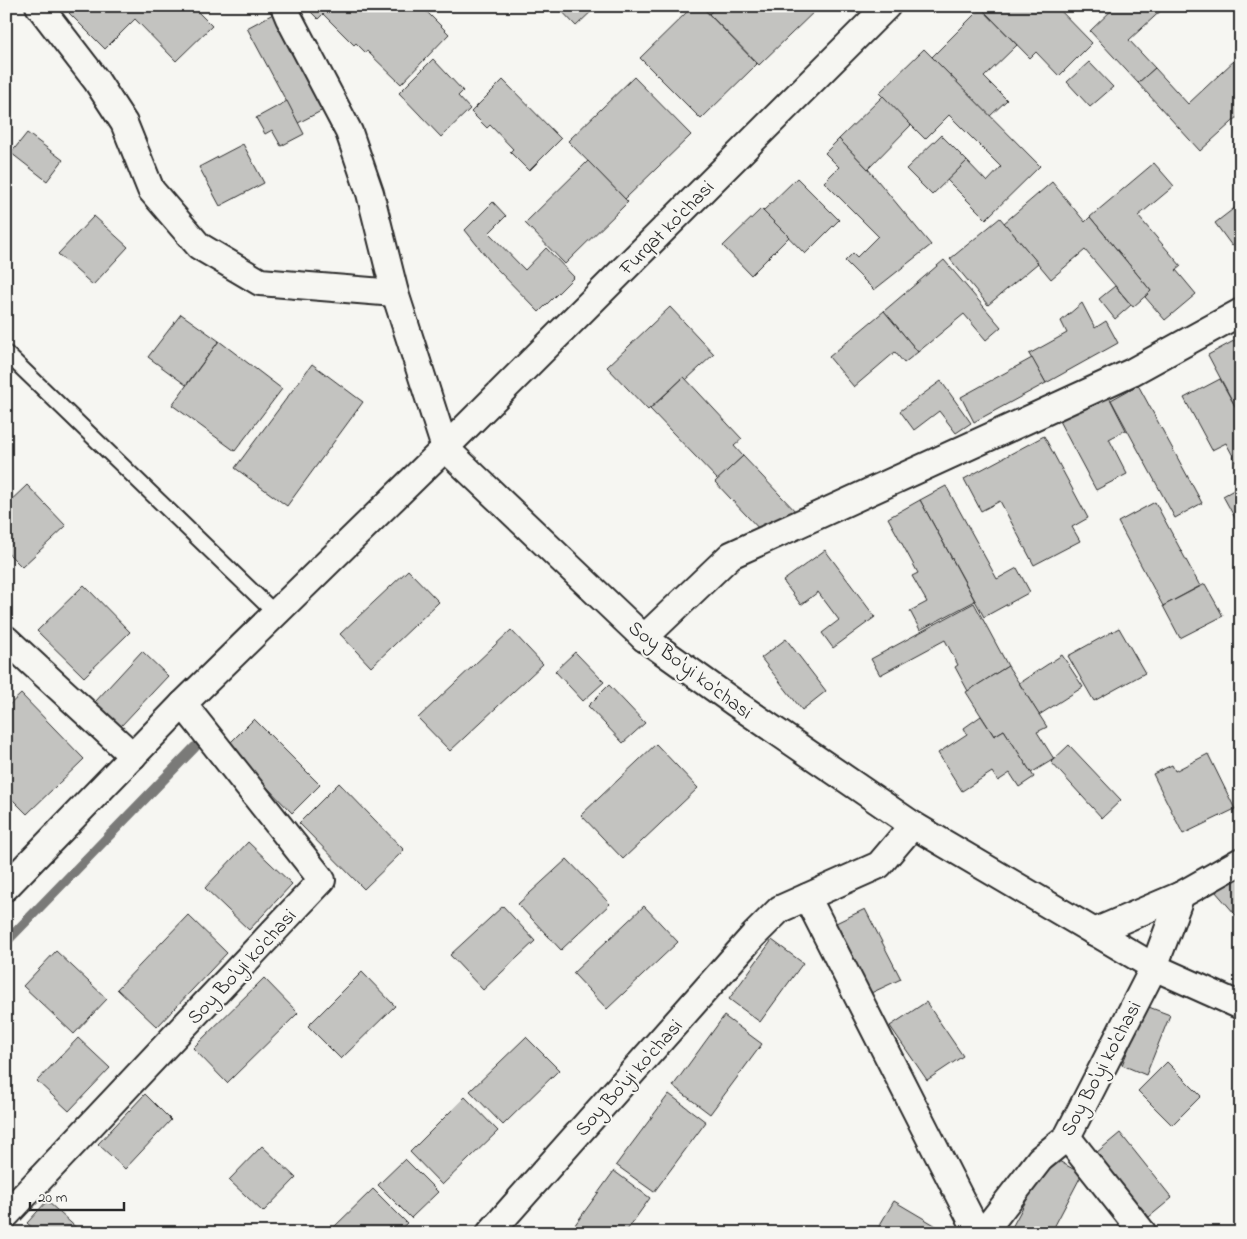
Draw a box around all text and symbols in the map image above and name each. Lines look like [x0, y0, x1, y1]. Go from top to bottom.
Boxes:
street label: Furqat ko'chasi [613, 175, 722, 284]
street label: Soy Bo'yi ko'chasi [621, 615, 758, 727]
street label: Soy Bo'yi ko'chasi [181, 903, 304, 1032]
street label: Soy Bo'yi ko'chasi [1054, 996, 1150, 1142]
street label: Soy Bo'yi ko'chasi [569, 1014, 691, 1144]
scale bar [30, 1179, 124, 1211]
text: 20 m [38, 1187, 68, 1209]

